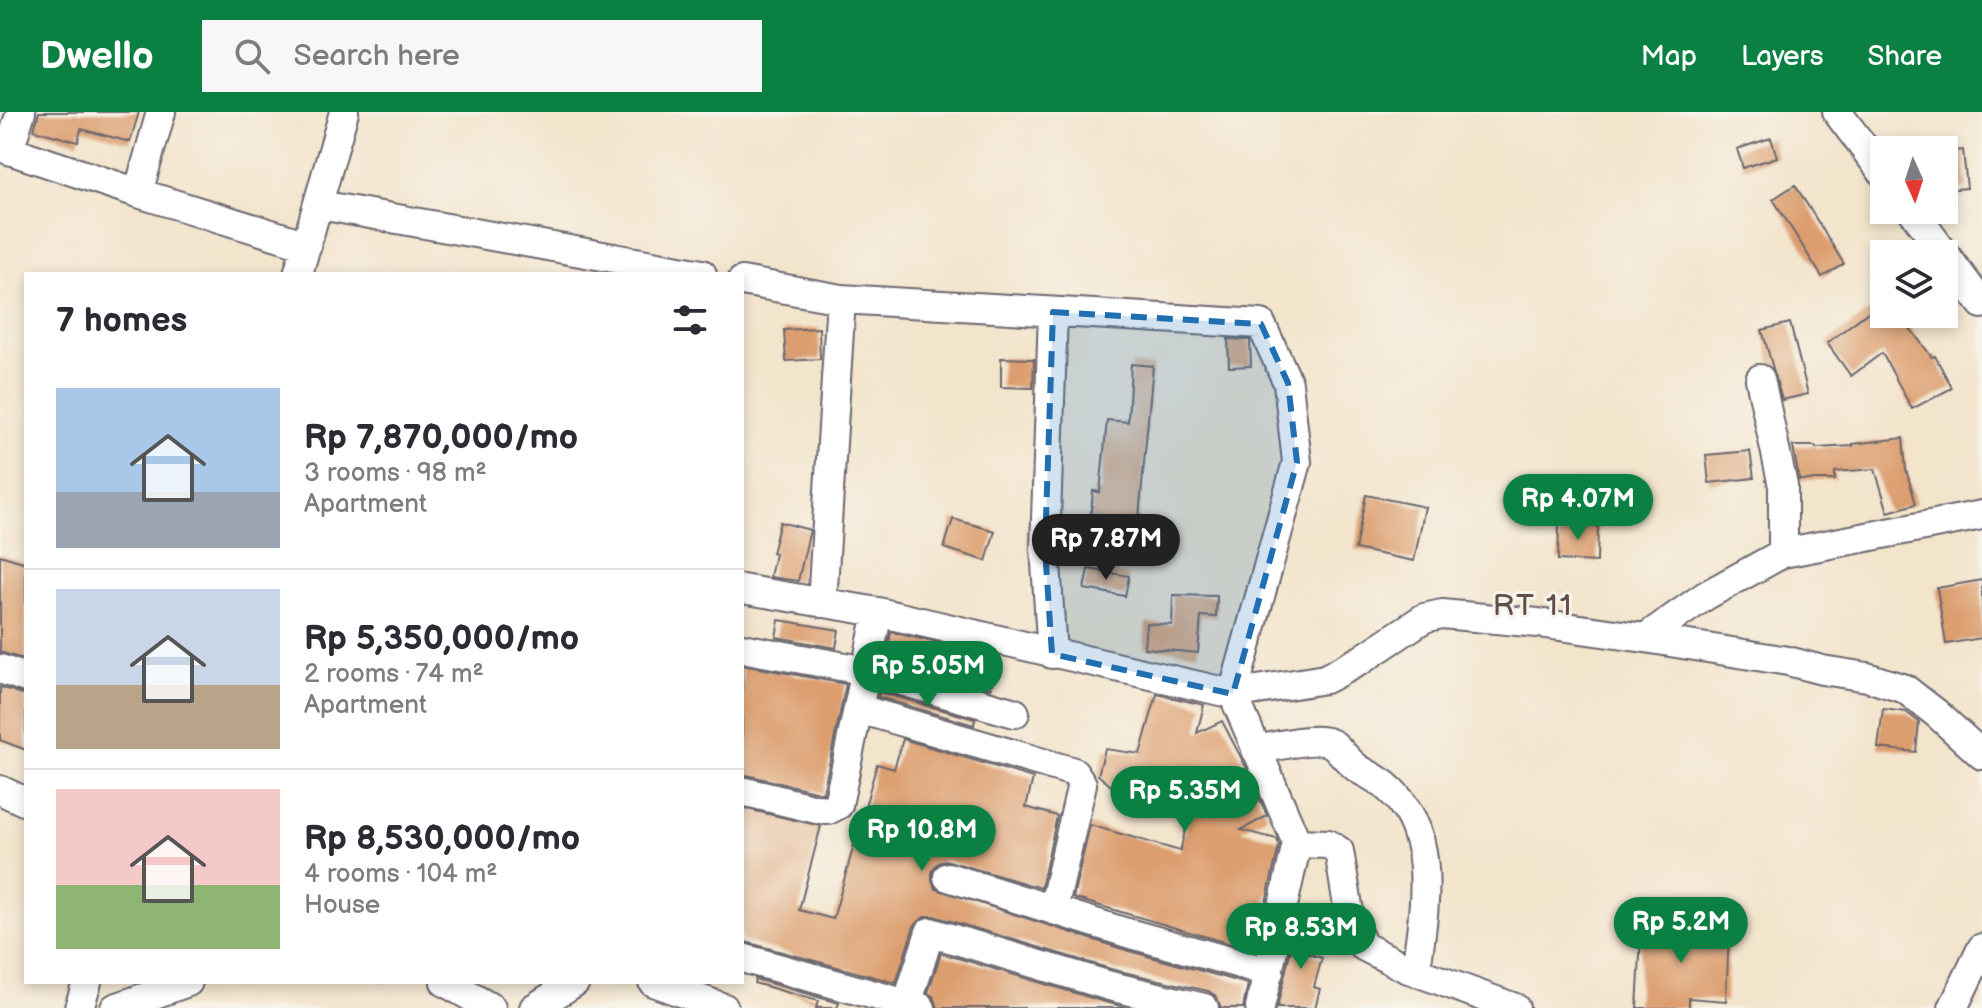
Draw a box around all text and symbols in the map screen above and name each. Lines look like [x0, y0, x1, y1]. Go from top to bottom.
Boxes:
search box [202, 20, 762, 92]
text: Dwello [40, 34, 154, 79]
icon: search [230, 34, 274, 78]
text: Search here [294, 38, 460, 74]
text: Map [1641, 40, 1697, 73]
text: Layers [1741, 40, 1824, 73]
text: Share [1868, 40, 1942, 73]
north arrow [1870, 136, 1958, 224]
map controls [1870, 136, 1958, 328]
button: layers [1870, 240, 1958, 328]
icon: filters [668, 298, 712, 342]
text: 7 homes [56, 300, 187, 341]
text: Rp 7,870,000/mo [304, 417, 578, 458]
icon: home [120, 420, 216, 516]
text: 3 rooms · 98 m² [304, 458, 487, 489]
pin: Rp 4.07M [1495, 474, 1661, 542]
text: Rp 4.07M [1521, 484, 1635, 515]
text: Apartment [304, 489, 427, 520]
pin: Rp 7.87M [1023, 514, 1189, 582]
text: Rp 7.87M [1050, 524, 1162, 555]
district label: RT 11 [1493, 588, 1573, 624]
text: Rp 5,350,000/mo [304, 618, 579, 659]
icon: home [120, 621, 216, 717]
pin: Rp 5.05M [845, 641, 1011, 709]
text: Rp 5.05M [871, 651, 985, 682]
text: 2 rooms · 74 m² [304, 659, 484, 690]
text: Apartment [304, 690, 427, 721]
pin: Rp 5.35M [1102, 766, 1268, 834]
text: Rp 5.35M [1128, 776, 1242, 807]
pin: Rp 10.8M [839, 805, 1005, 873]
text: Rp 10.8M [867, 815, 977, 846]
text: Rp 8,530,000/mo [304, 818, 580, 859]
icon: home [120, 821, 216, 917]
text: 4 rooms · 104 m² [304, 859, 498, 890]
text: House [304, 890, 380, 921]
pin: Rp 5.2M [1607, 897, 1755, 965]
pin: Rp 8.53M [1218, 903, 1384, 971]
text: Rp 5.2M [1632, 907, 1730, 938]
text: Rp 8.53M [1244, 913, 1358, 944]

